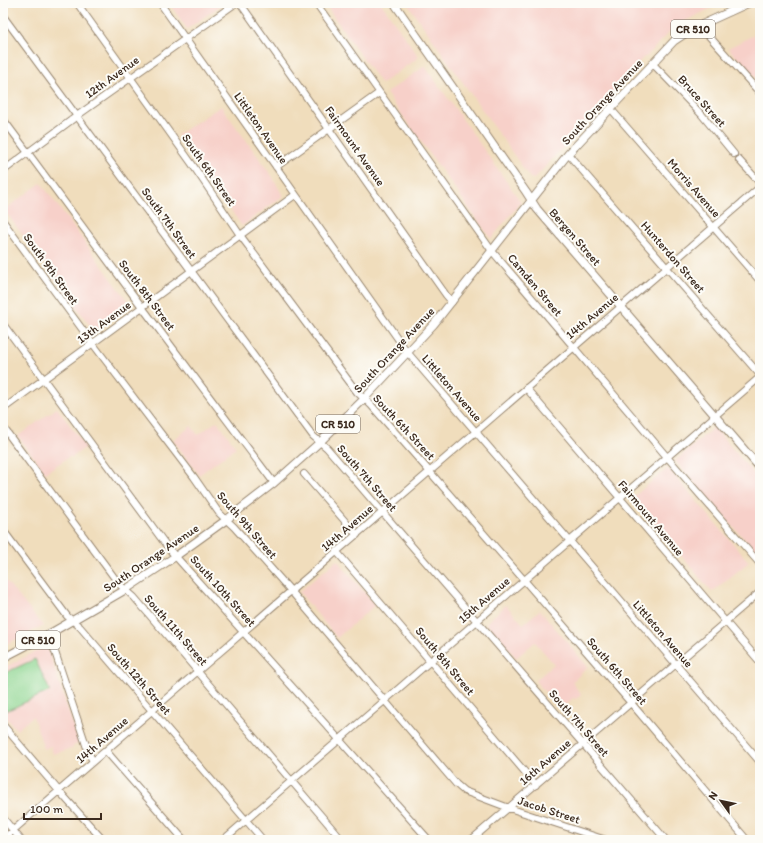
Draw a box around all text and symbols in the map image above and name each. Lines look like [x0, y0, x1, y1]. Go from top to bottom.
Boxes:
road number: CR 510 [671, 20, 715, 38]
street label: 12th Avenue [82, 53, 142, 101]
street label: South Orange Avenue [559, 56, 645, 148]
street label: Bruce Street [675, 72, 729, 130]
street label: Littleton Avenue [231, 89, 291, 167]
street label: Fairmount Avenue [322, 103, 388, 189]
street label: South 6th Street [179, 131, 239, 209]
street label: Morris Avenue [665, 156, 724, 221]
street label: South 7th Street [139, 185, 200, 262]
street label: Bergen Street [546, 205, 604, 269]
street label: Hunterdon Street [638, 218, 708, 296]
street label: South 9th Street [20, 231, 82, 308]
street label: Camden Street [505, 251, 566, 320]
street label: South 8th Street [116, 257, 178, 334]
street label: 14th Avenue [563, 290, 621, 342]
street label: 13th Avenue [74, 298, 134, 346]
street label: South Orange Avenue [351, 304, 437, 396]
street label: Littleton Avenue [419, 352, 485, 425]
street label: South 6th Street [370, 391, 438, 463]
road number: CR 510 [316, 415, 360, 433]
street label: South 7th Street [334, 442, 400, 515]
street label: Fairmount Avenue [615, 477, 687, 559]
street label: South 9th Street [214, 488, 280, 562]
street label: 14th Avenue [318, 502, 376, 554]
street label: South Orange Avenue [101, 521, 202, 595]
street label: South 10th Street [187, 552, 259, 630]
street label: 15th Avenue [456, 574, 513, 626]
street label: South 11th Street [141, 592, 211, 669]
street label: Littleton Avenue [630, 598, 696, 671]
street label: South 8th Street [412, 624, 478, 698]
road number: CR 510 [16, 631, 60, 649]
street label: South 6th Street [584, 634, 650, 708]
street label: South 12th Street [104, 640, 174, 718]
street label: South 7th Street [546, 687, 612, 760]
street label: 14th Avenue [73, 714, 131, 766]
street label: 16th Avenue [517, 736, 574, 788]
north arrow [701, 781, 741, 821]
text: N [706, 789, 721, 802]
street label: Jacob Street [516, 793, 582, 827]
scale bar [24, 795, 101, 821]
text: 100 m [30, 802, 63, 816]

